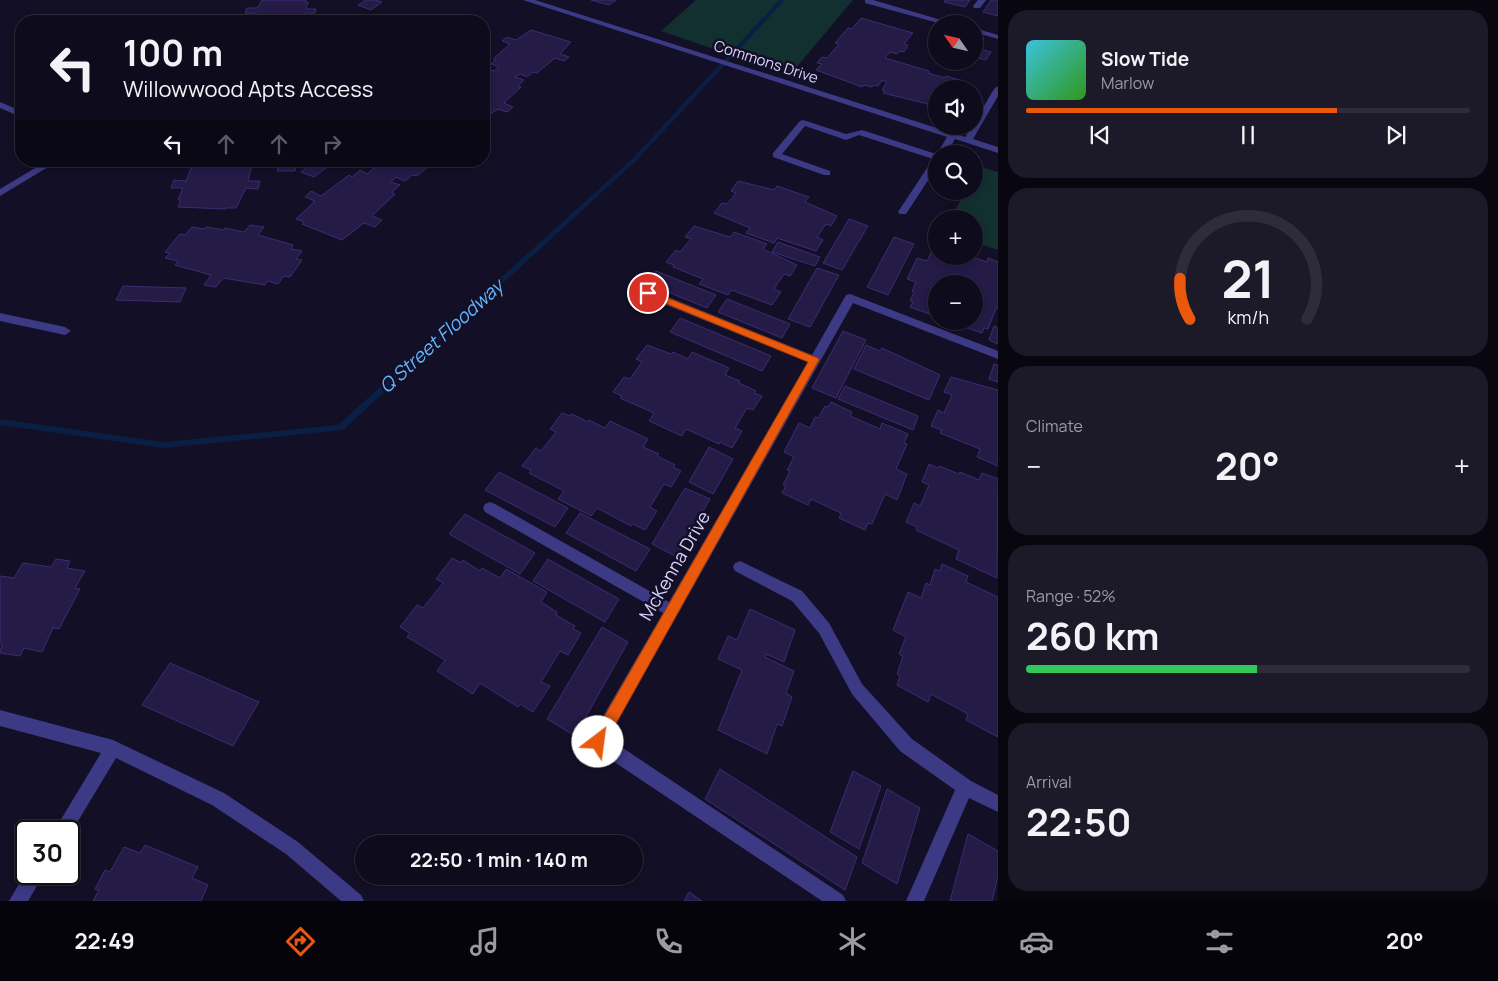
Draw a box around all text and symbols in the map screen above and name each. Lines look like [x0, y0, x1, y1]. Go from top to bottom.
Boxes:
north arrow [928, 15, 982, 70]
map controls [928, 15, 983, 330]
text: 100 m [123, 29, 223, 77]
icon: left [40, 35, 105, 100]
street label: Commons Drive [711, 35, 821, 88]
text: Slow Tide [1101, 46, 1189, 72]
text: Marlow [1101, 72, 1154, 94]
text: Willowwood Apts Access [123, 74, 373, 104]
button: sound [928, 80, 983, 135]
icon: previous [1086, 121, 1114, 149]
icon: pause [1234, 121, 1262, 149]
icon: next [1382, 121, 1410, 149]
icon: left [159, 130, 187, 158]
icon: ahead [212, 130, 240, 158]
icon: ahead [265, 130, 293, 158]
icon: right [318, 130, 346, 158]
button: search [928, 145, 983, 200]
button: + [928, 210, 983, 265]
text: 21 [1221, 243, 1275, 314]
water label: Q Street Floodway [373, 271, 511, 399]
pin [627, 272, 669, 314]
button: − [928, 275, 983, 330]
icon: arrive [634, 279, 662, 307]
text: km/h [1227, 305, 1269, 329]
text: Climate [1026, 415, 1083, 437]
text: 20° [1215, 439, 1280, 491]
text: − [1026, 447, 1041, 485]
text: + [1454, 447, 1470, 485]
street label: McKenna Drive [633, 507, 715, 624]
text: Range · 52% [1026, 585, 1116, 607]
text: 260 km [1026, 609, 1159, 661]
position arrow [571, 715, 623, 767]
text: Arrival [1026, 771, 1072, 793]
text: 22:50 [1026, 795, 1132, 847]
speed limit sign: 30 [15, 820, 80, 885]
text: 22:50 · 1 min · 140 m [410, 847, 588, 873]
icon: directions [283, 924, 318, 959]
icon: music [467, 924, 502, 959]
icon: phone [651, 924, 686, 959]
icon: climate [835, 924, 870, 959]
icon: car [1019, 924, 1054, 959]
icon: filters [1202, 924, 1237, 959]
text: 22:49 [74, 926, 135, 956]
text: 20° [1386, 926, 1424, 956]

